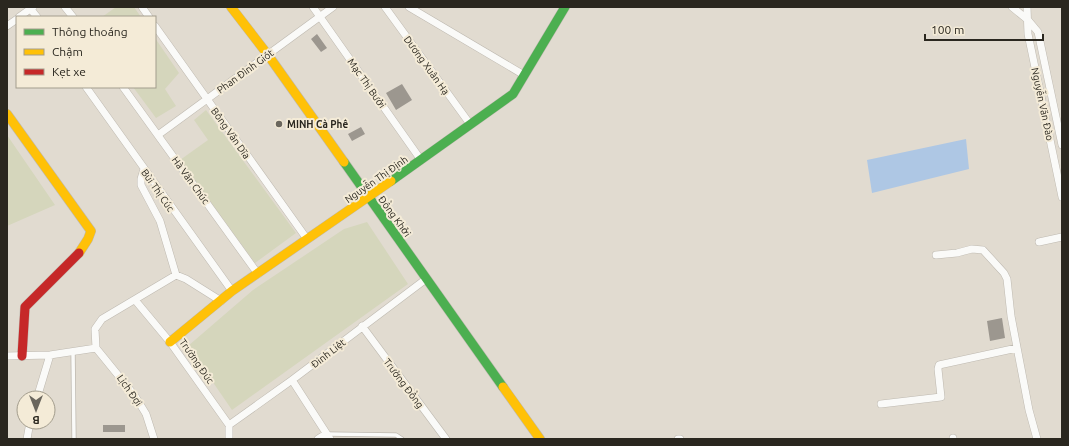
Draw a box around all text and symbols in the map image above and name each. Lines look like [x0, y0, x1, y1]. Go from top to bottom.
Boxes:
legend [16, 16, 156, 88]
scale bar [925, 16, 1043, 42]
text: 100 m [931, 23, 964, 36]
text: Thông thoáng [52, 25, 128, 38]
street label: Dương Xuân Hạ [401, 34, 452, 97]
text: Chậm [52, 45, 83, 59]
street label: Phan Đình Giót [215, 47, 276, 96]
street label: Mạc Thị Bưởi [345, 56, 388, 111]
text: Kẹt xe [52, 65, 86, 79]
street label: Nguyễn Văn Đào [1029, 66, 1056, 142]
street label: Bông Văn Dĩa [209, 106, 252, 161]
marker: MINH Cà Phê [274, 119, 284, 129]
place label: MINH Cà Phê [287, 119, 348, 130]
street label: Nguyễn Thị Định [343, 153, 410, 206]
street label: Hà Văn Chúc [170, 154, 212, 206]
street label: Bùi Thị Cúc [138, 167, 176, 214]
street label: Đồng Khởi [376, 193, 414, 239]
street label: Trường Đúc [177, 337, 216, 386]
street label: Đinh Liệt [309, 337, 348, 371]
street label: Trường Đồng [381, 356, 427, 410]
street label: Lịch Đợi [114, 373, 144, 409]
north arrow [16, 390, 56, 430]
text: B [32, 414, 40, 426]

